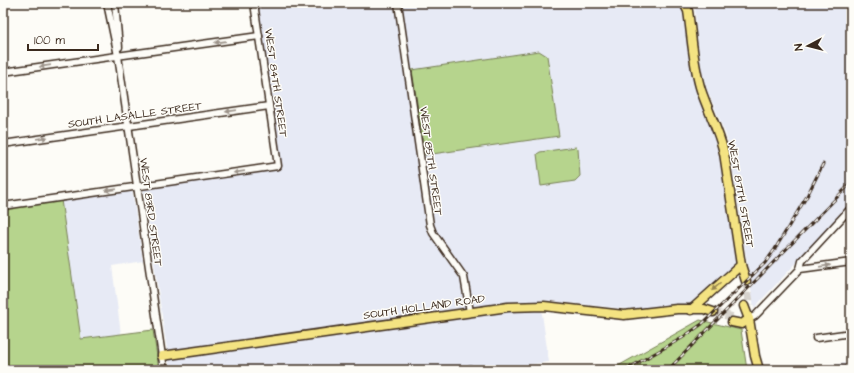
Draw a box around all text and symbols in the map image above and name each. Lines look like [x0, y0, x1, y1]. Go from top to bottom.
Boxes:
scale bar [28, 26, 98, 52]
north arrow [788, 26, 828, 66]
street label: WEST 84TH STREET [261, 28, 291, 138]
text: 100 m [34, 32, 65, 49]
one-way arrow [214, 39, 227, 45]
text: N [791, 43, 806, 51]
one-way arrow [39, 63, 52, 69]
street label: SOUTH LASALLE STREET [67, 98, 203, 132]
street label: WEST 85TH STREET [416, 106, 446, 216]
one-way arrow [225, 108, 237, 114]
one-way arrow [36, 135, 48, 141]
street label: WEST 87TH STREET [724, 139, 758, 249]
street label: WEST 83RD STREET [136, 157, 166, 267]
one-way arrow [233, 169, 245, 175]
one-way arrow [105, 187, 117, 193]
one-way arrow [819, 263, 832, 269]
one-way arrow [711, 283, 721, 292]
street label: SOUTH HOLLAND ROAD [362, 291, 486, 323]

